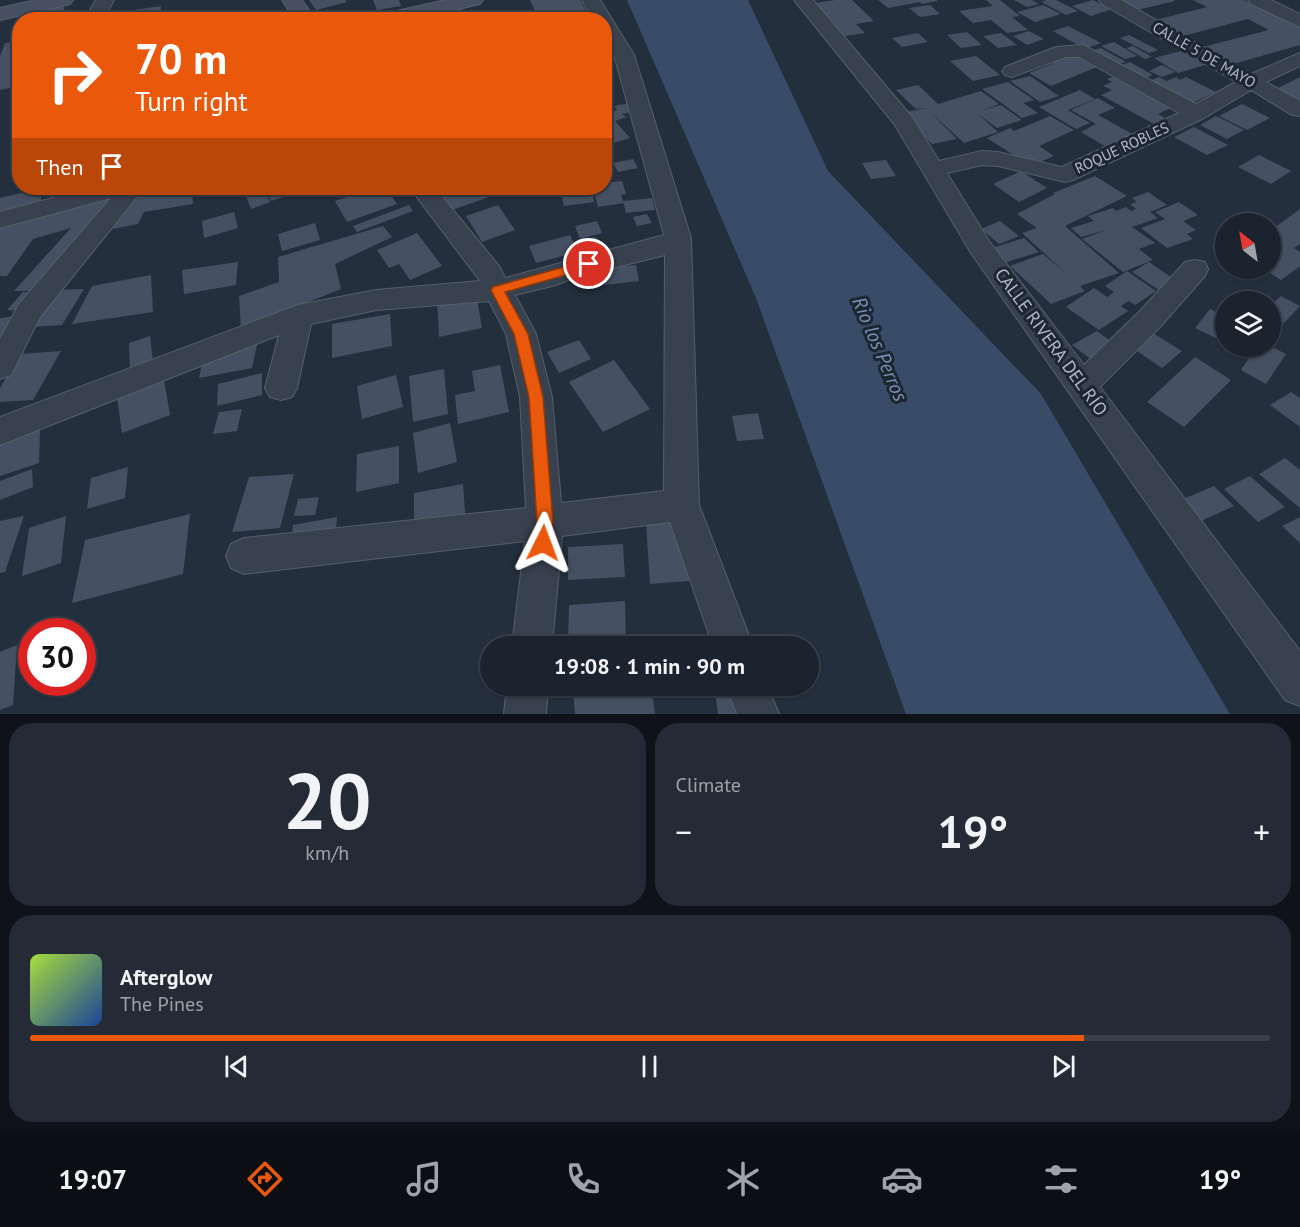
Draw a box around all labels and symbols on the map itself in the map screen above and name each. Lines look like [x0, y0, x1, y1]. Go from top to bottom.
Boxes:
street label: CALLE 5 DE MAYO [1149, 17, 1259, 92]
street label: ROQUE ROBLES [1072, 117, 1172, 178]
north arrow [1215, 213, 1281, 279]
pin [563, 238, 614, 289]
street label: CALLE RIVERA DEL RÍO [990, 263, 1113, 420]
water label: Rio los Perros [846, 293, 914, 405]
position arrow [511, 511, 575, 575]
speed limit sign: 30 [18, 618, 96, 696]

